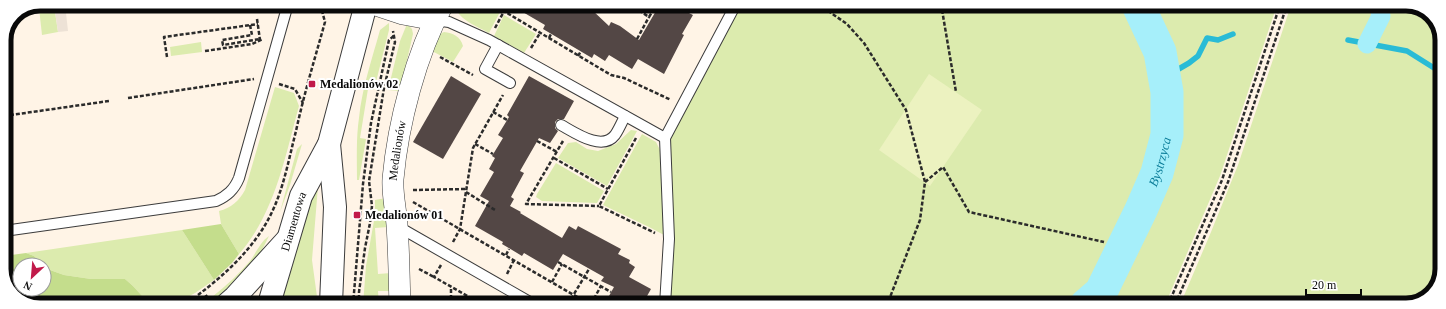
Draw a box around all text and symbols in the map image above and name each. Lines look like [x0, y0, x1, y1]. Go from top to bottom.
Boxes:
place label: Medalionów 02 [320, 77, 398, 91]
marker: Medalionów 02 [307, 79, 317, 89]
street label: Medalionów [386, 119, 409, 181]
water label: Bystrzyca [1145, 135, 1174, 189]
street label: Diamentowa [278, 189, 309, 253]
place label: Medalionów 01 [365, 208, 443, 222]
marker: Medalionów 01 [352, 210, 362, 220]
north arrow [12, 257, 52, 297]
scale bar [1306, 271, 1361, 297]
text: 20 m [1312, 278, 1337, 292]
text: N [21, 279, 34, 293]

